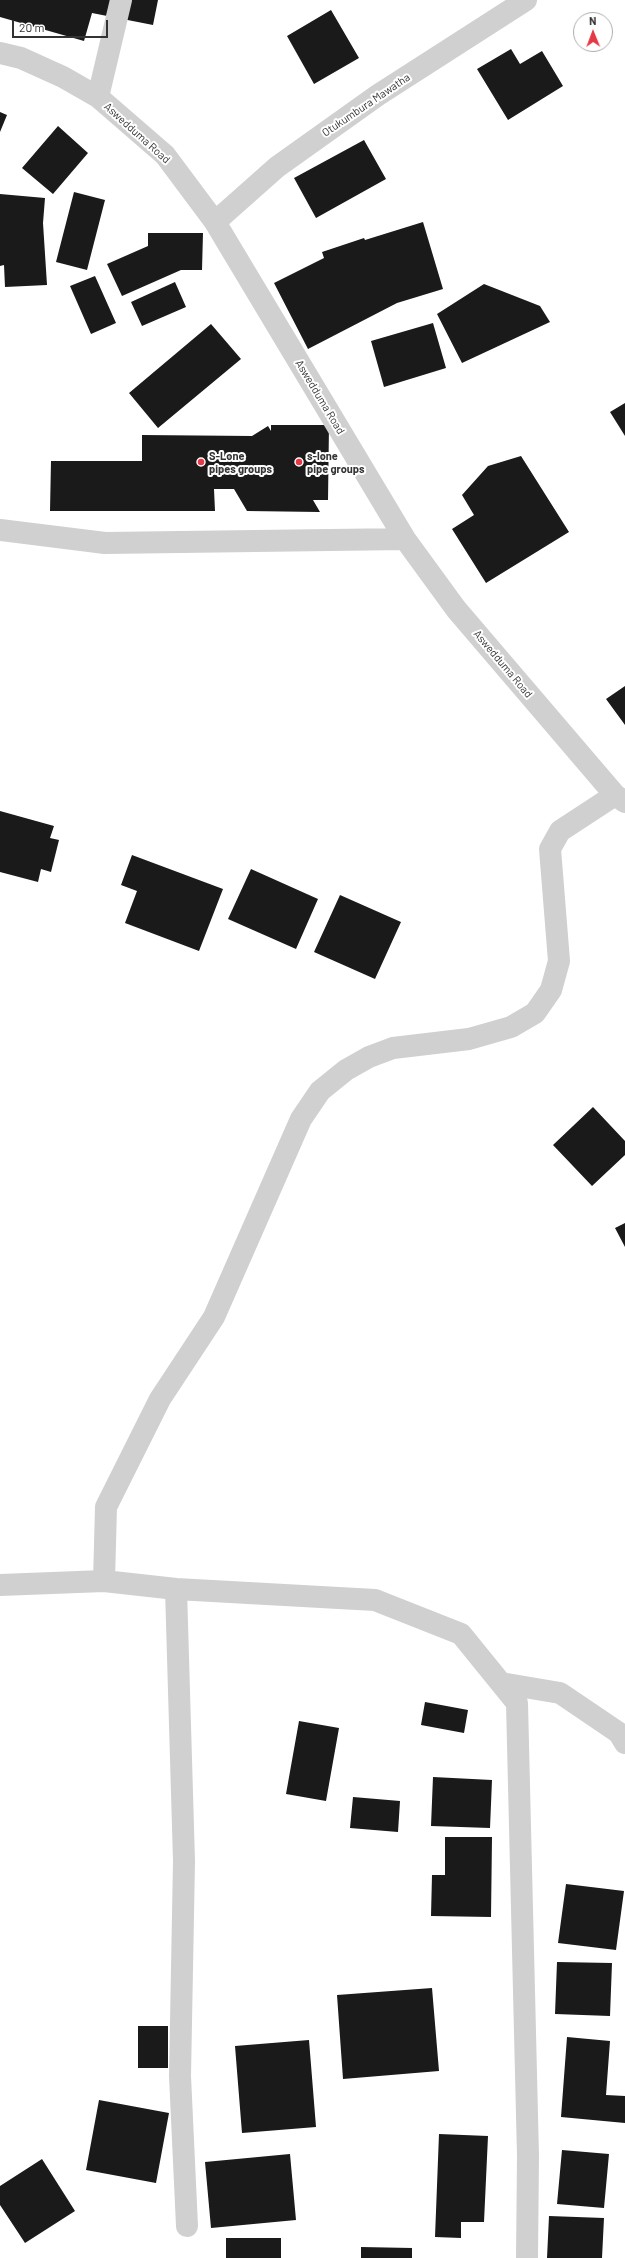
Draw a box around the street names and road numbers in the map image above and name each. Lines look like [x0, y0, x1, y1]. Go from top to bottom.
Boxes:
street label: Otukumbura Mawatha [319, 71, 413, 139]
street label: Aswedduma Road [101, 100, 173, 166]
street label: Aswedduma Road [293, 357, 347, 437]
street label: Aswedduma Road [471, 627, 535, 701]

